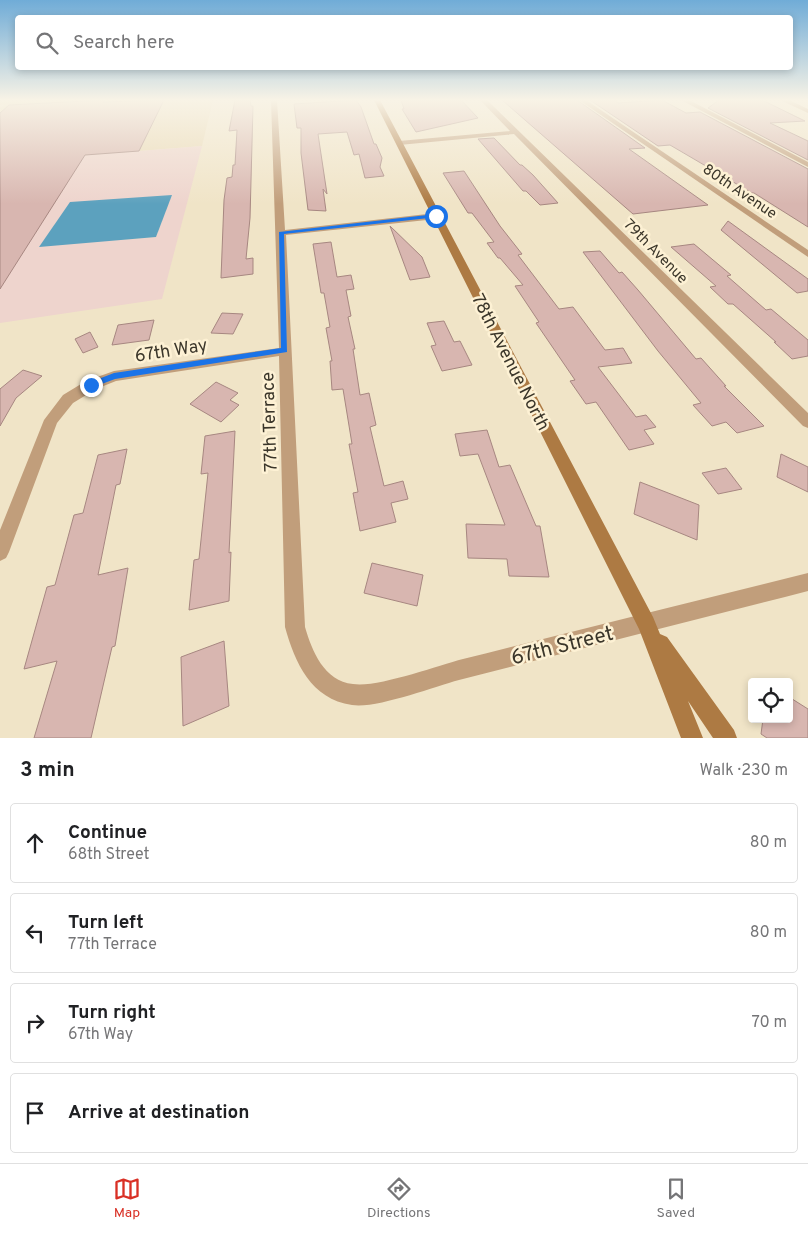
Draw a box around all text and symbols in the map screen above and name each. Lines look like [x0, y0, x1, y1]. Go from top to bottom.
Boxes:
search box [15, 15, 793, 70]
icon: search [33, 29, 61, 57]
text: Search here [73, 31, 175, 55]
street label: 80th Avenue [698, 160, 780, 224]
route start [425, 205, 448, 228]
street label: 79th Avenue [619, 216, 691, 288]
street label: 78th Avenue North [465, 290, 554, 435]
street label: 67th Way [133, 334, 209, 369]
street label: 77th Terrace [257, 372, 284, 472]
route end [80, 374, 103, 397]
street label: 67th Street [508, 621, 616, 672]
map controls [748, 678, 793, 723]
button: locate [748, 678, 793, 723]
text: 3 min [20, 757, 75, 784]
text: Walk · 230 m [699, 761, 788, 781]
text: Continue [68, 821, 147, 845]
icon: ahead [21, 829, 49, 857]
text: 80 m [750, 833, 787, 853]
text: 68th Street [68, 845, 150, 865]
text: Turn left [68, 911, 144, 935]
icon: left [21, 919, 49, 947]
text: 80 m [750, 923, 787, 943]
text: 77th Terrace [68, 935, 157, 955]
text: Turn right [68, 1001, 156, 1025]
icon: right [21, 1009, 49, 1037]
text: 70 m [752, 1013, 787, 1033]
text: 67th Way [68, 1025, 133, 1045]
icon: arrive [21, 1099, 49, 1127]
text: Arrive at destination [68, 1101, 249, 1125]
tab: Map [113, 1175, 141, 1222]
tab: Directions [367, 1175, 431, 1222]
tab: Saved [657, 1175, 695, 1222]

